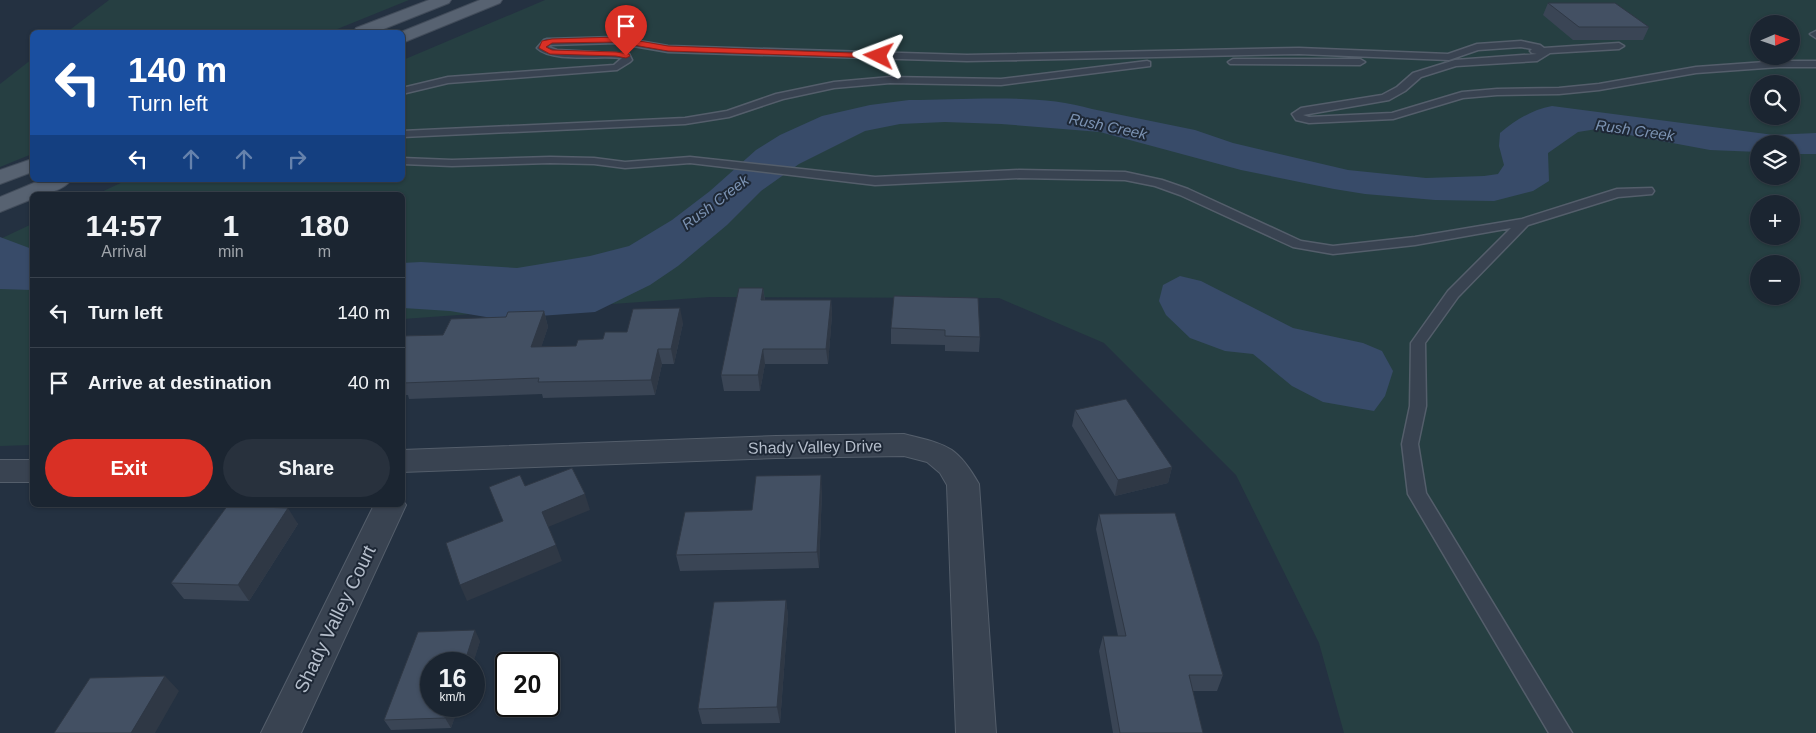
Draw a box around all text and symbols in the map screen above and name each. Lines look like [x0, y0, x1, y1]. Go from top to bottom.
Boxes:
pin [605, 5, 647, 56]
icon: arrive [612, 12, 640, 40]
north arrow [1750, 15, 1800, 65]
map controls [1750, 15, 1800, 305]
position arrow [852, 29, 904, 81]
icon: left [45, 50, 110, 115]
text: 140 m [128, 50, 227, 89]
button: search [1750, 75, 1800, 125]
text: Turn left [128, 91, 208, 116]
water label: Rush Creek [1067, 109, 1150, 143]
water label: Rush Creek [1595, 116, 1677, 144]
button: layers [1750, 135, 1800, 185]
icon: left [124, 145, 152, 173]
icon: ahead [177, 145, 205, 173]
icon: ahead [230, 145, 258, 173]
icon: right [283, 145, 311, 173]
water label: Rush Creek [678, 170, 753, 233]
button: + [1750, 195, 1800, 245]
text: 14:57 [86, 209, 162, 242]
text: 1 [222, 209, 239, 242]
text: 180 [299, 209, 349, 242]
text: Arrival [101, 243, 147, 260]
text: min [218, 243, 244, 260]
text: m [318, 243, 331, 260]
button: − [1750, 255, 1800, 305]
icon: left [45, 299, 73, 327]
text: Turn left [88, 302, 163, 323]
text: 140 m [337, 302, 390, 323]
icon: arrive [45, 369, 73, 397]
text: Arrive at destination [88, 372, 272, 393]
text: 40 m [348, 372, 390, 393]
street label: Shady Valley Drive [748, 437, 882, 457]
button: Exit [45, 439, 213, 497]
button: Share [223, 439, 390, 497]
street label: Shady Valley Court [290, 541, 380, 696]
speed limit sign: 20 [495, 652, 560, 717]
text: 16 [439, 664, 466, 692]
text: km/h [439, 690, 466, 704]

